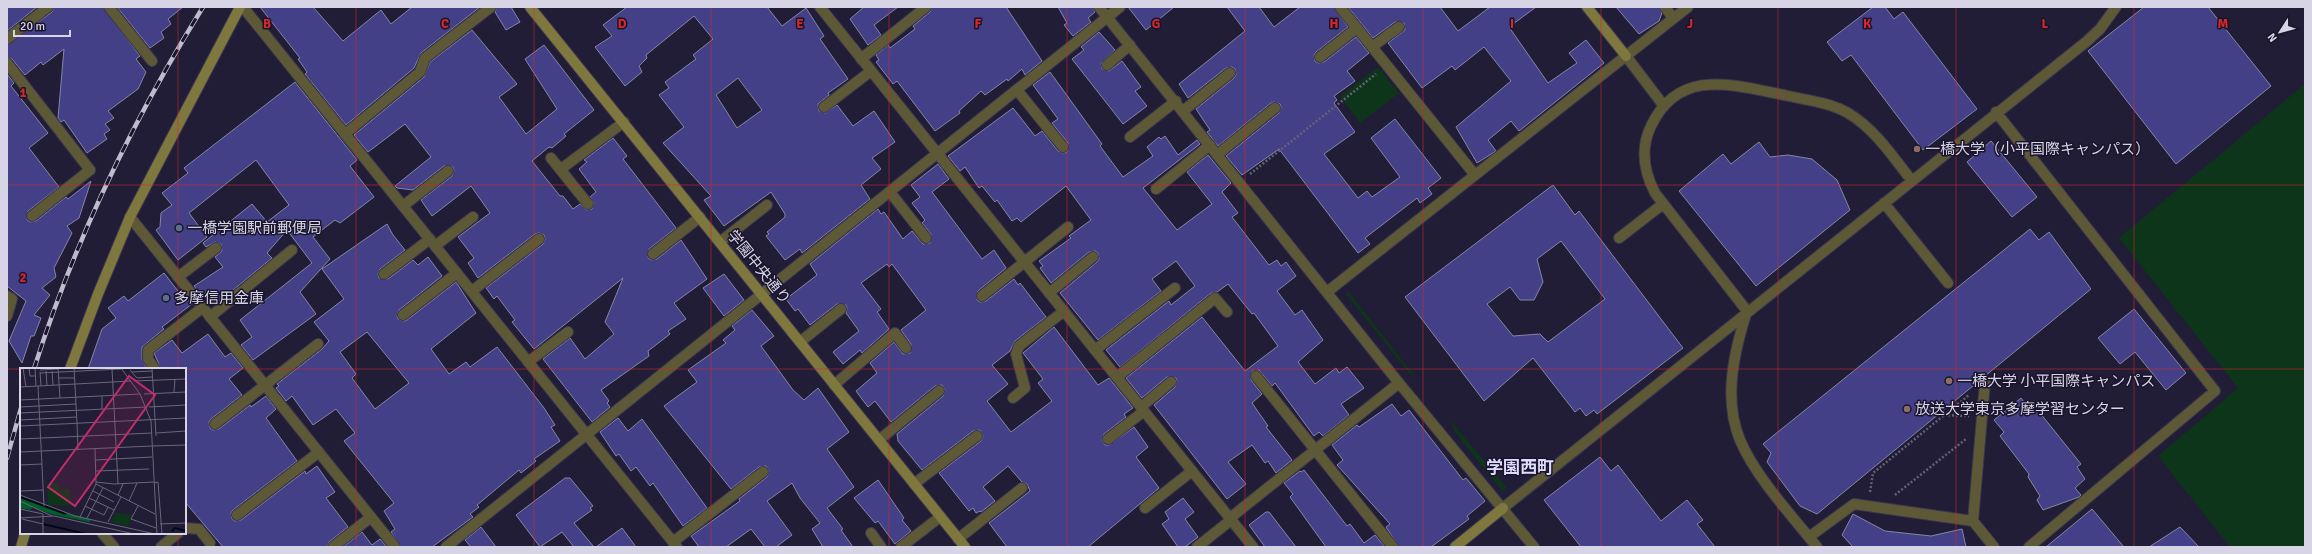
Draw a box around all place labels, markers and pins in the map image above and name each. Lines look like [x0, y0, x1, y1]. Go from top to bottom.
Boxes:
place label: 一橋大学（小平国際キャンパス） [1925, 140, 2150, 158]
marker: 一橋大学（小平国際キャンパス） [1912, 144, 1922, 154]
place label: 一橋学園駅前郵便局 [187, 219, 322, 237]
marker: 一橋学園駅前郵便局 [174, 223, 184, 233]
place label: 多摩信用金庫 [174, 289, 264, 307]
marker: 多摩信用金庫 [161, 293, 171, 303]
place label: 一橋大学 小平国際キャンパス [1957, 372, 2155, 390]
marker: 一橋大学 小平国際キャンパス [1944, 376, 1954, 386]
place label: 放送大学東京多摩学習センター [1915, 400, 2125, 418]
marker: 放送大学東京多摩学習センター [1902, 404, 1912, 414]

